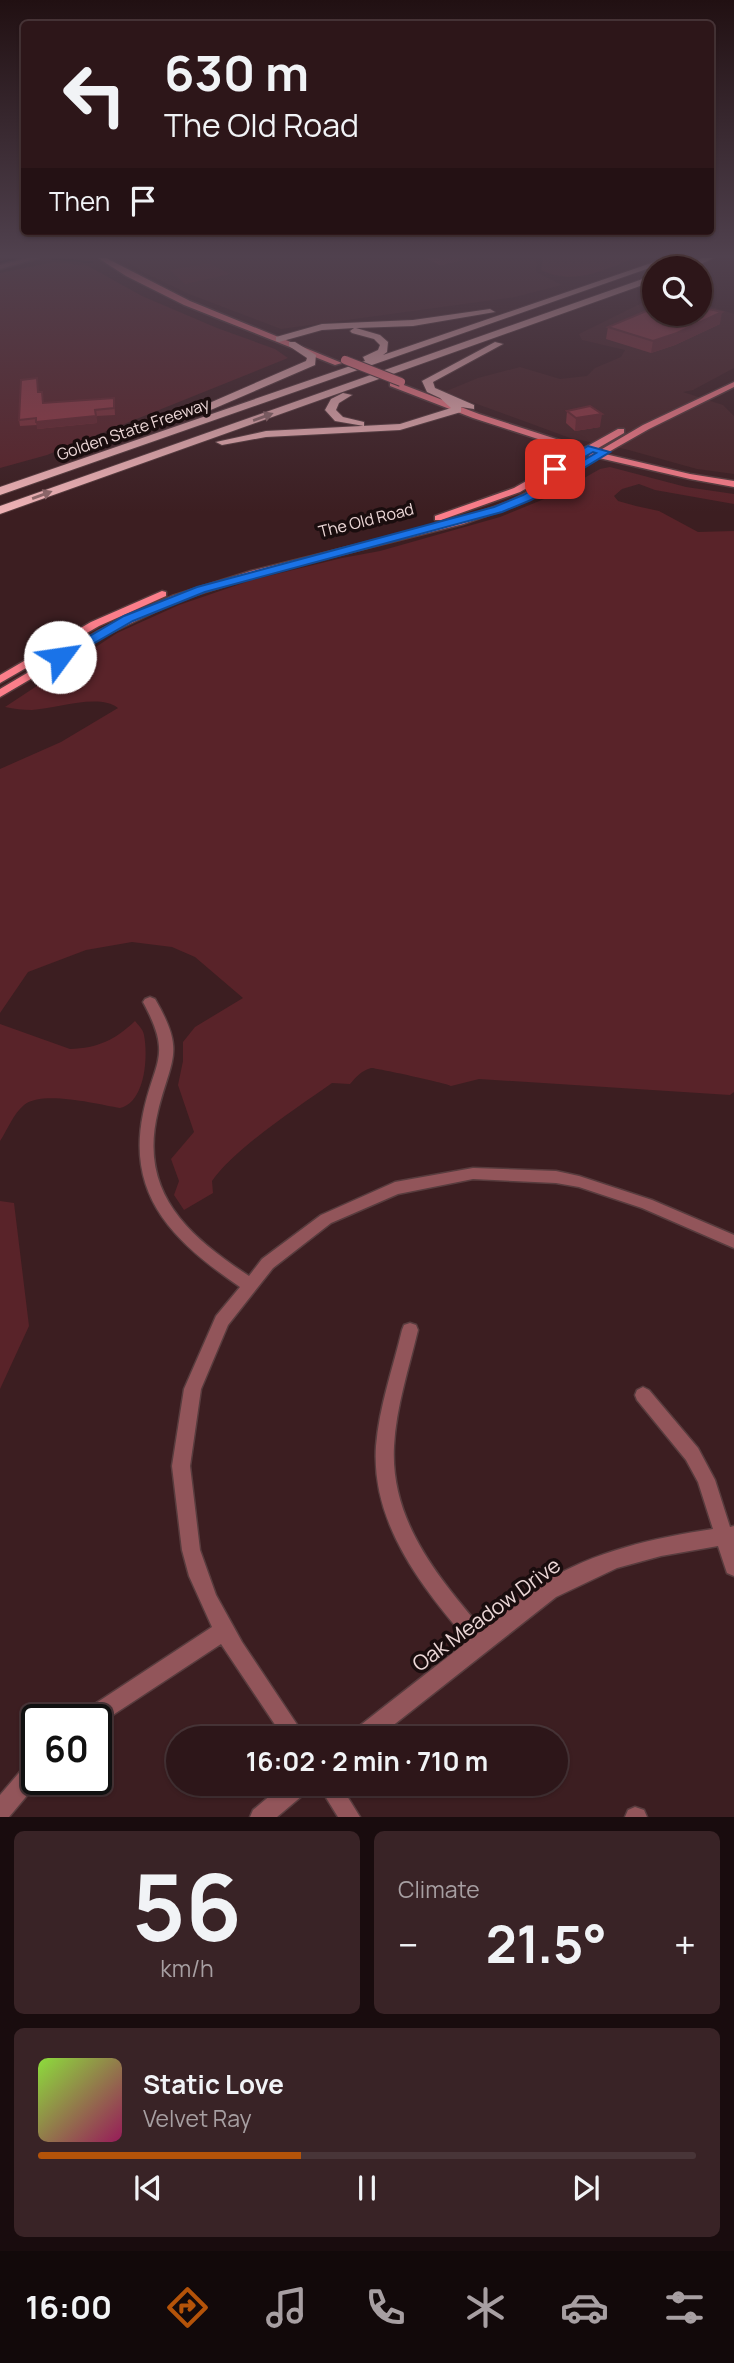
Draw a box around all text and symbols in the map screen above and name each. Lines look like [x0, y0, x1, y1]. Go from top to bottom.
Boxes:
text: 630 m [164, 39, 309, 106]
icon: left [49, 49, 140, 140]
text: The Old Road [164, 103, 359, 147]
icon: arrive [124, 182, 162, 220]
text: Then [49, 183, 110, 219]
map controls [642, 256, 712, 326]
button: search [642, 256, 712, 326]
street label: Golden State Freeway [54, 392, 213, 465]
one-way arrow [253, 411, 274, 422]
pin [525, 439, 585, 499]
icon: arrive [536, 450, 574, 488]
one-way arrow [31, 489, 52, 500]
street label: The Old Road [316, 498, 416, 542]
position arrow [23, 620, 97, 694]
street label: Oak Meadow Drive [406, 1551, 566, 1677]
speed limit sign: 60 [21, 1704, 112, 1795]
text: 16:02 · 2 min · 710 m [246, 1743, 488, 1779]
text: 56 [132, 1844, 242, 1968]
text: Climate [398, 1873, 480, 1905]
text: 21.5° [486, 1908, 607, 1979]
text: − [398, 1918, 419, 1970]
text: + [674, 1918, 696, 1970]
text: km/h [160, 1952, 214, 1984]
text: Static Love [143, 2066, 284, 2102]
text: Velvet Ray [143, 2102, 252, 2134]
icon: previous [129, 2169, 167, 2207]
icon: pause [348, 2169, 386, 2207]
icon: next [567, 2169, 605, 2207]
icon: directions [163, 2283, 212, 2332]
icon: music [262, 2283, 311, 2332]
icon: phone [361, 2283, 410, 2332]
icon: climate [461, 2283, 510, 2332]
icon: car [560, 2283, 609, 2332]
icon: filters [660, 2283, 709, 2332]
text: 16:00 [25, 2285, 112, 2329]

